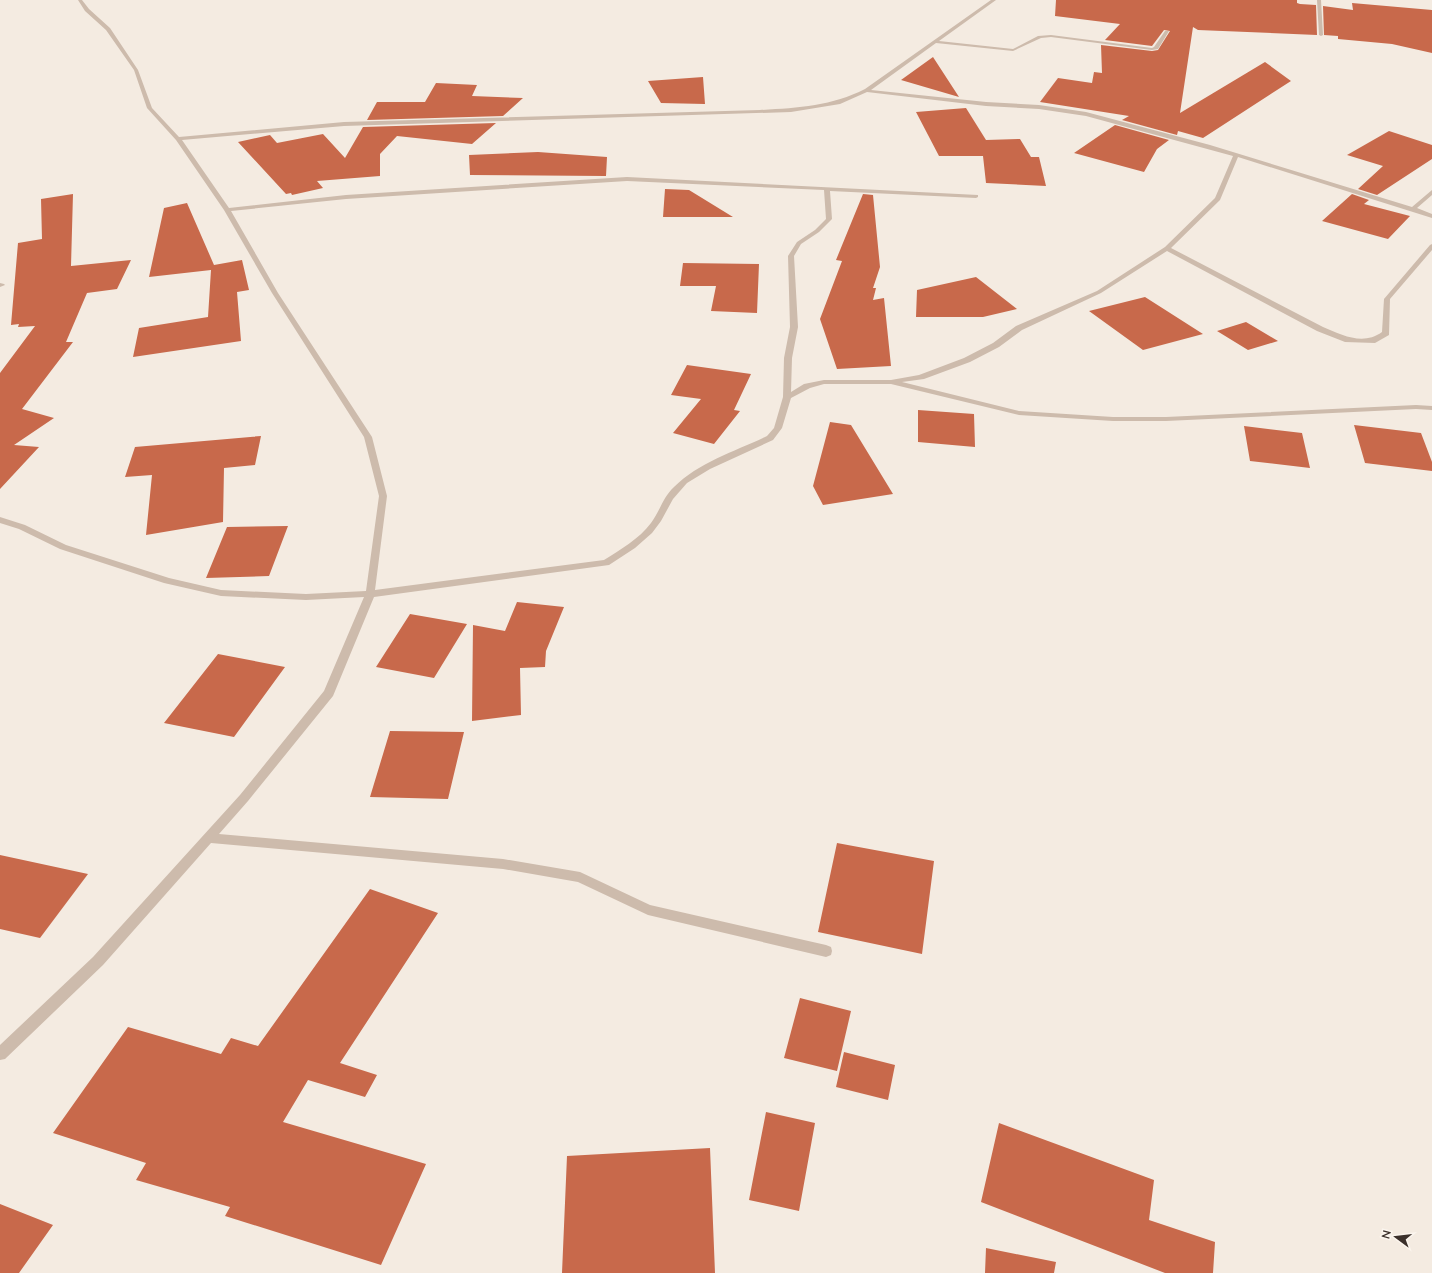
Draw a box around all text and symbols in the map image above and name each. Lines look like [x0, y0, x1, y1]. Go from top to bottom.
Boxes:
north arrow [1376, 1217, 1416, 1257]
text: N [1378, 1229, 1393, 1240]

